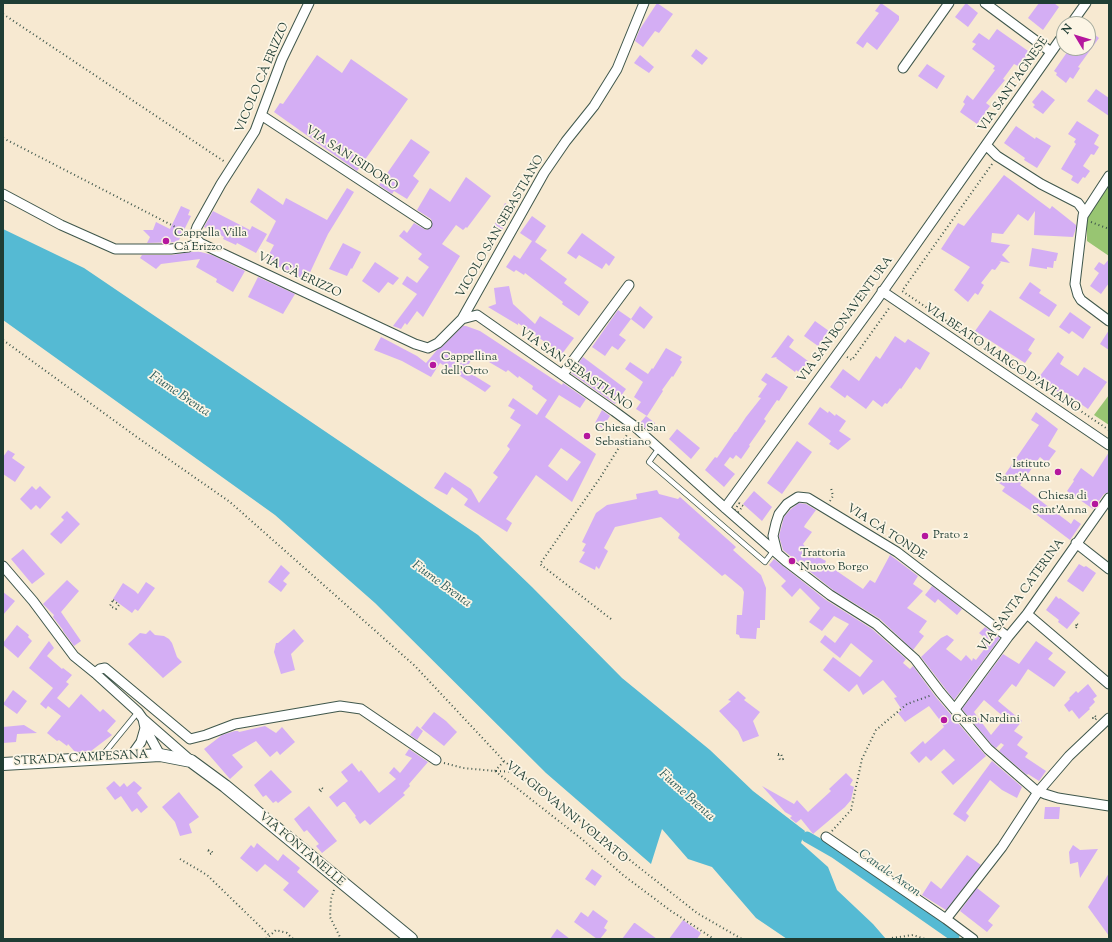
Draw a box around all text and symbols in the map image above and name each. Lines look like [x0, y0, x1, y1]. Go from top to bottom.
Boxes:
north arrow [1056, 16, 1096, 56]
street label: VICOLO CÀ ERIZZO [233, 21, 293, 135]
text: N [1058, 21, 1076, 38]
street label: VIA SANT'AGNESE [976, 35, 1052, 135]
street label: VIA SAN ISIDORO [302, 124, 400, 194]
street label: VICOLO SAN SEBASTIANO [454, 153, 548, 301]
place label: Cappella Villa Cà Erizzo [174, 227, 247, 255]
marker: Cappella Villa Cà Erizzo [161, 236, 171, 246]
street label: VIA CÀ ERIZZO [255, 250, 343, 302]
street label: VIA SAN BONAVENTURA [795, 254, 897, 386]
street label: VIA BEATO MARCO D'AVIANO [921, 301, 1083, 417]
street label: VIA SAN SEBASTIANO [516, 325, 634, 415]
place label: Cappellina dell'Orto [441, 351, 497, 379]
marker: Cappellina dell'Orto [428, 360, 438, 370]
water label: Fiume Brenta [146, 369, 212, 421]
place label: Chiesa di San Sebastiano [595, 422, 666, 450]
marker: Chiesa di San Sebastiano [582, 431, 592, 441]
place label: Istituto Sant'Anna [995, 458, 1050, 486]
marker: Istituto Sant'Anna [1053, 467, 1063, 477]
place label: Chiesa di Sant'Anna [1032, 490, 1087, 518]
marker: Chiesa di Sant'Anna [1090, 499, 1100, 509]
street label: VIA CÀ TONDE [843, 502, 929, 564]
place label: Prato 2 [933, 529, 968, 543]
marker: Prato 2 [920, 531, 930, 541]
street label: VIA SANTA CATERINA [976, 536, 1068, 656]
place label: Trattoria Nuovo Borgo [800, 547, 869, 575]
marker: Trattoria Nuovo Borgo [787, 556, 797, 566]
water label: Fiume Brenta [408, 558, 474, 612]
place label: Casa Nardini [952, 713, 1020, 727]
marker: Casa Nardini [939, 715, 949, 725]
street label: STRADA CAMPESANA [13, 748, 149, 770]
street label: VIA GIOVANNI VOLPATO [502, 759, 630, 867]
water label: Fiume Brenta [655, 767, 717, 825]
street label: VIA FONTANELLE [255, 810, 347, 890]
water label: Canale Arcon [855, 847, 923, 901]

